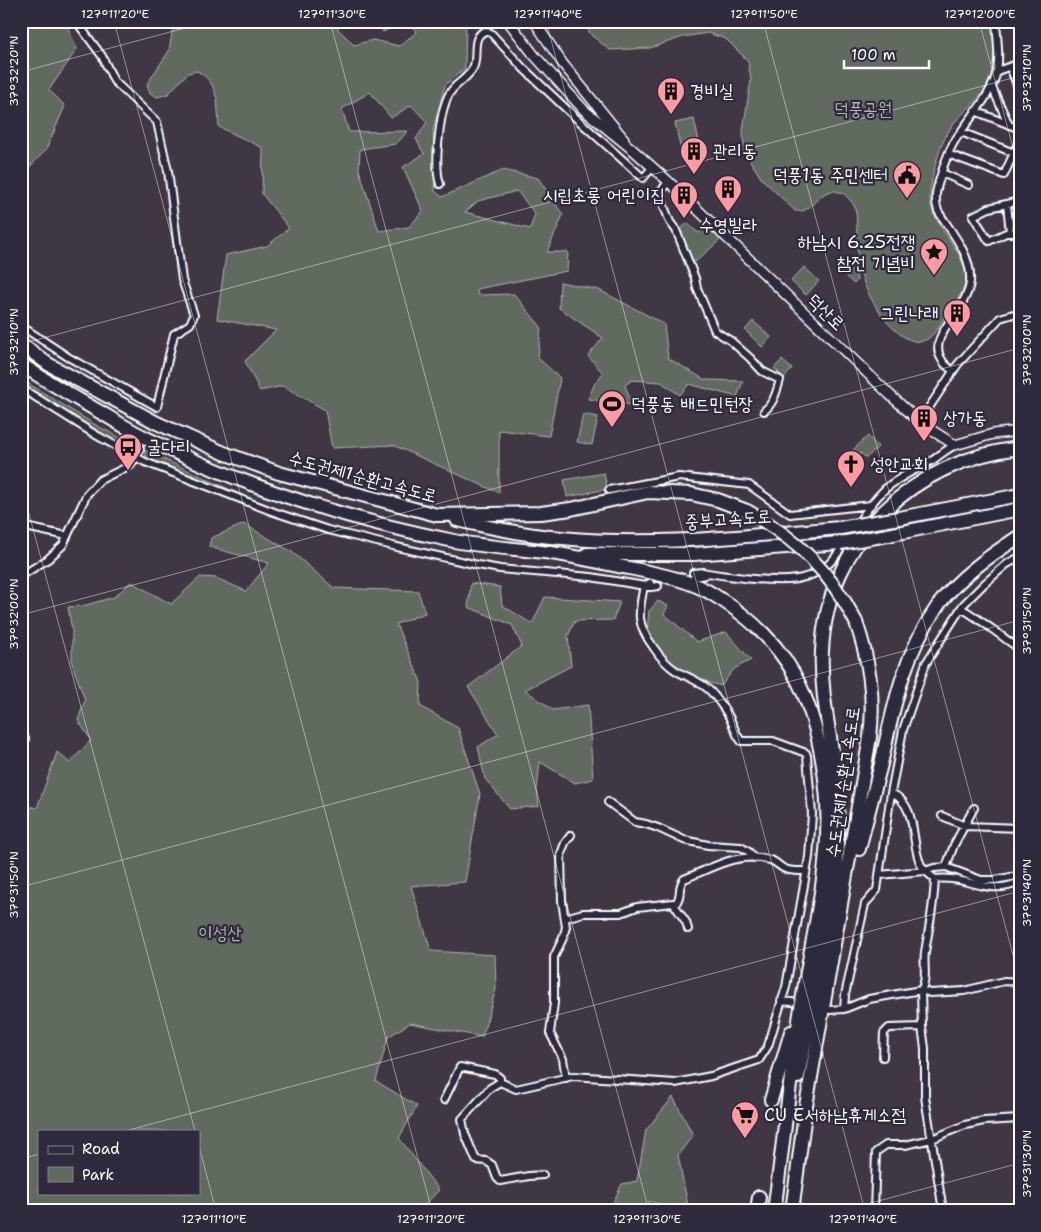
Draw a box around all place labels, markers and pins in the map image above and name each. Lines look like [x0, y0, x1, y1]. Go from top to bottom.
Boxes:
building icon: 경비실 [656, 76, 686, 115]
place label: 경비실 [690, 79, 734, 103]
building icon: 관리동 [679, 136, 709, 175]
place label: 관리동 [713, 139, 756, 163]
public building icon: 덕풍1동 주민센터 [892, 160, 922, 199]
place label: 덕풍1동 주민센터 [773, 163, 888, 187]
building icon: 수영빌라 [713, 174, 743, 213]
building icon: 시립초롱 어린이집 [669, 180, 699, 219]
place label: 시립초롱 어린이집 [543, 183, 665, 207]
place label: 수영빌라 [699, 213, 757, 237]
place label: 하남시 6.25전쟁 참전 기념비 [798, 230, 915, 275]
place icon: 하남시 6.25전쟁 참전 기념비 [919, 237, 949, 276]
building icon: 그린나래 [942, 298, 972, 337]
place label: 그린나래 [880, 301, 938, 325]
sports icon: 덕풍동 배드민턴장 [597, 389, 627, 428]
place label: 덕풍동 배드민턴장 [631, 392, 753, 416]
building icon: 상가동 [909, 403, 939, 442]
place label: 상가동 [943, 406, 986, 430]
bus stop icon: 굴다리 [113, 432, 143, 471]
place label: 굴다리 [147, 435, 190, 459]
church icon: 성안교회 [836, 449, 866, 488]
place label: 성안교회 [870, 452, 928, 476]
supermarket icon: CU E서하남휴게소점 [730, 1100, 760, 1139]
place label: CU E서하남휴게소점 [764, 1103, 906, 1127]

